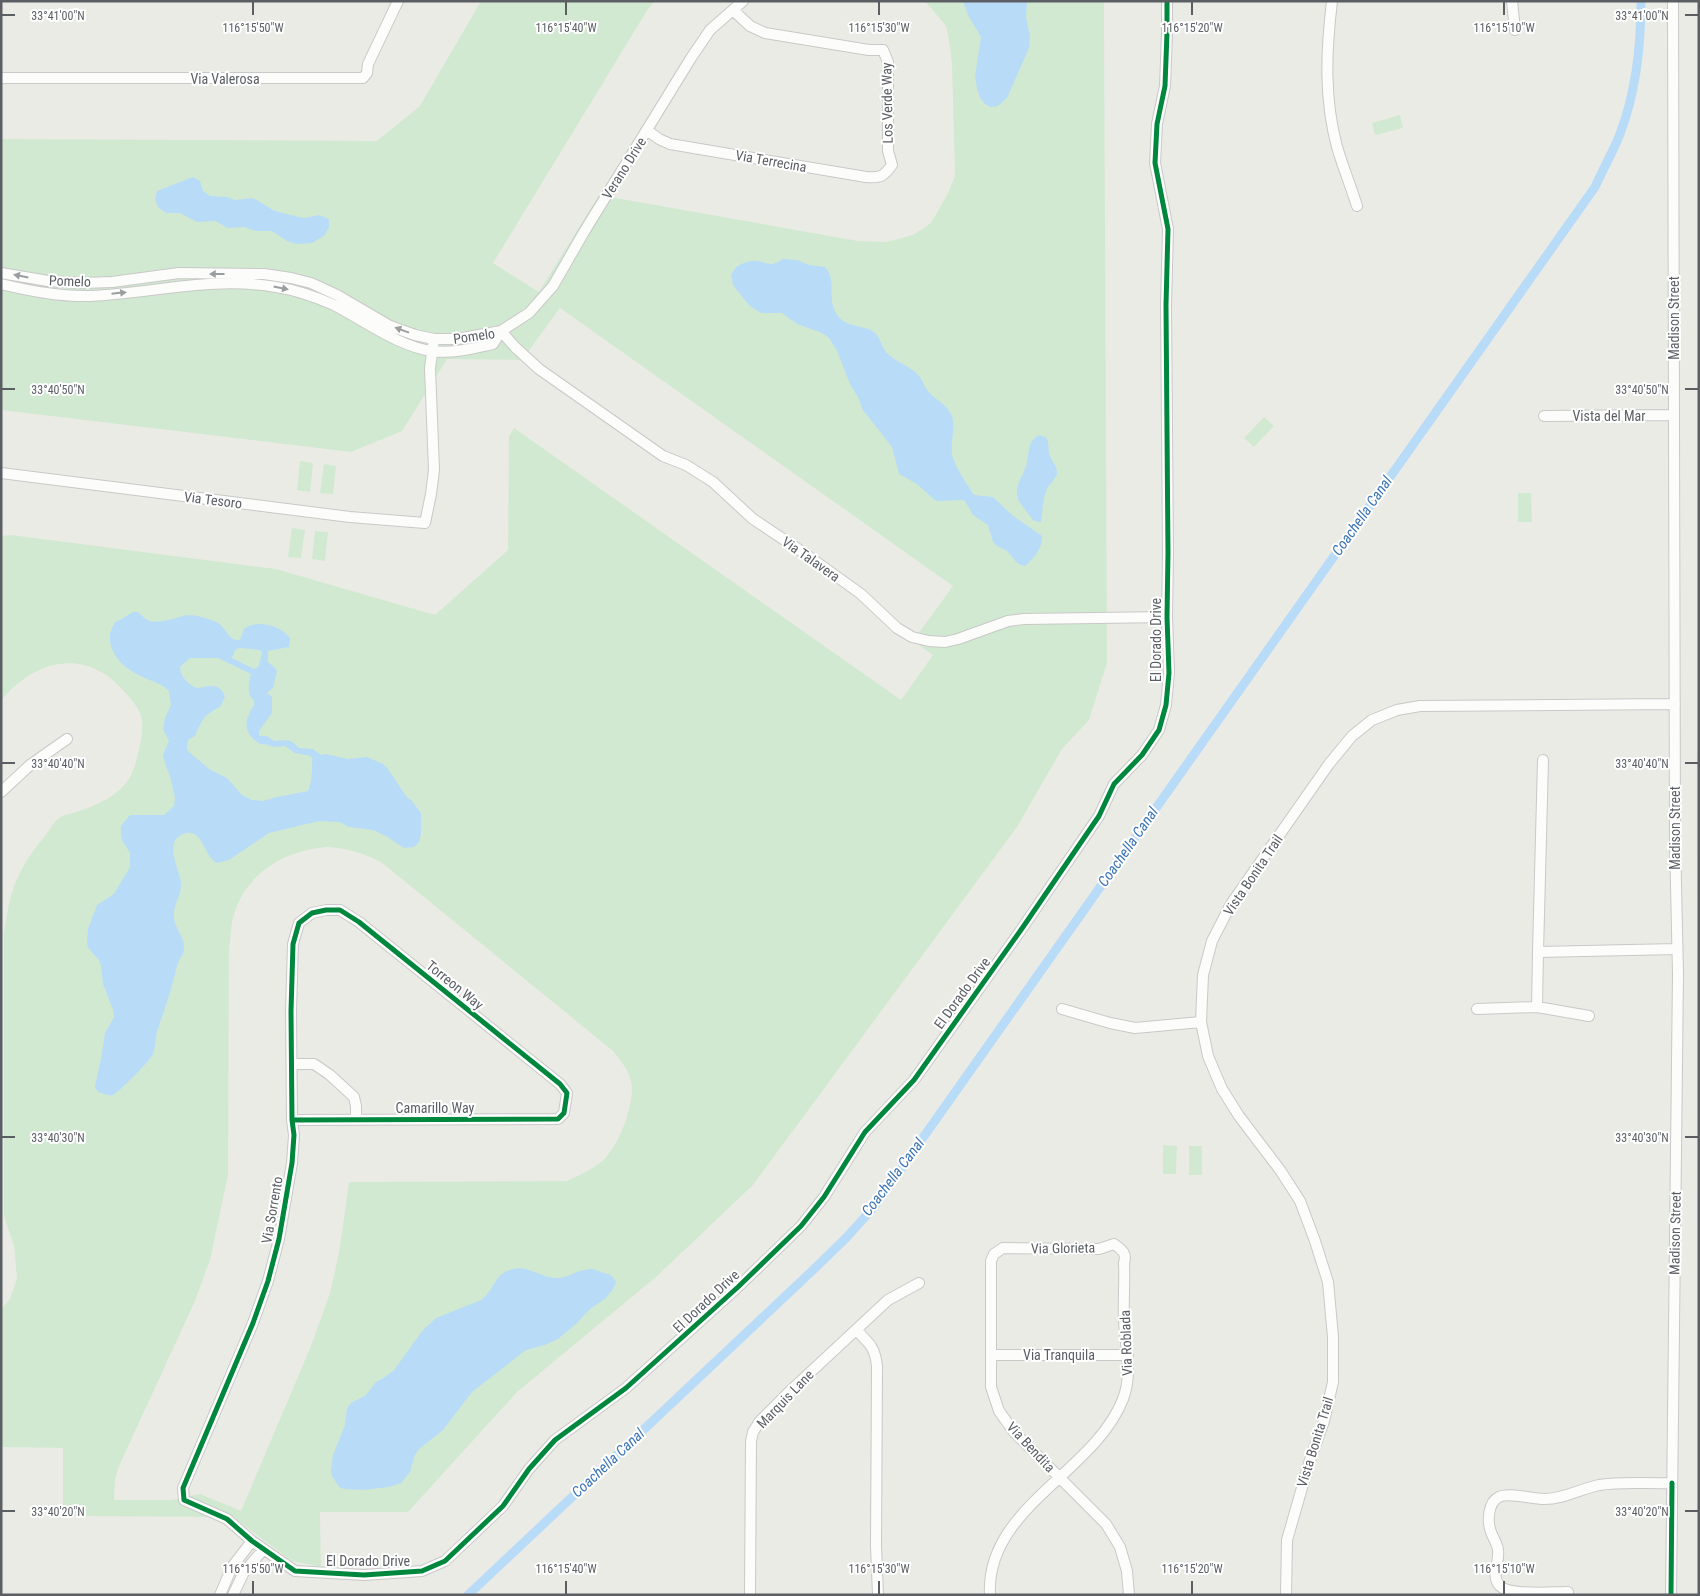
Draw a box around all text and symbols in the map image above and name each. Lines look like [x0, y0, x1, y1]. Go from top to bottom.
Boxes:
text: 33°41'00"N [31, 9, 85, 23]
text: 33°41'00"N [1615, 9, 1669, 23]
text: 116°15'50"W [222, 21, 284, 35]
text: 116°15'40"W [535, 21, 597, 35]
text: 116°15'30"W [848, 21, 910, 35]
text: 116°15'20"W [1161, 21, 1223, 35]
text: 116°15'10"W [1473, 21, 1535, 35]
street label: Los Verde Way [878, 62, 896, 144]
street label: Via Valerosa [190, 71, 260, 87]
street label: Verano Drive [599, 134, 649, 202]
street label: Via Terrecina [734, 147, 808, 175]
one-way arrow [209, 270, 225, 278]
one-way arrow [13, 272, 29, 280]
street label: Pomelo [49, 272, 91, 290]
street label: Madison Street [1666, 276, 1682, 360]
one-way arrow [273, 284, 288, 292]
one-way arrow [111, 289, 127, 297]
street label: Pomelo [452, 325, 496, 347]
one-way arrow [394, 326, 409, 334]
text: 33°40'50"N [31, 383, 85, 397]
text: 33°40'50"N [1615, 383, 1669, 397]
street label: Vista del Mar [1573, 408, 1646, 424]
water label: Coachella Canal [1328, 472, 1396, 559]
street label: Via Tesoro [183, 488, 243, 512]
street label: Via Talavera [779, 533, 843, 585]
street label: El Dorado Drive [1148, 597, 1164, 682]
text: 33°40'40"N [31, 757, 85, 771]
text: 33°40'40"N [1615, 757, 1669, 771]
street label: Madison Street [1667, 786, 1683, 870]
water label: Coachella Canal [1094, 803, 1162, 890]
street label: Vista Bonita Trail [1220, 832, 1286, 918]
street label: El Dorado Drive [931, 954, 993, 1032]
street label: Torreon Way [423, 957, 487, 1013]
street label: Camarillo Way [396, 1100, 475, 1116]
text: 33°40'30"N [31, 1131, 85, 1145]
text: 33°40'30"N [1615, 1131, 1669, 1145]
water label: Coachella Canal [858, 1134, 928, 1219]
street label: Via Sorrento [258, 1175, 286, 1245]
street label: Madison Street [1666, 1191, 1684, 1275]
street label: Via Glorieta [1031, 1239, 1095, 1257]
street label: El Dorado Drive [670, 1266, 743, 1336]
street label: Via Roblada [1117, 1310, 1135, 1376]
street label: Via Tranquila [1023, 1347, 1095, 1363]
street label: Marquis Lane [753, 1366, 817, 1431]
street label: Vista Bonita Trail [1294, 1395, 1336, 1489]
street label: Via Bendita [1004, 1419, 1058, 1475]
water label: Coachella Canal [568, 1424, 649, 1501]
text: 33°40'20"N [31, 1505, 85, 1519]
text: 33°40'20"N [1615, 1505, 1669, 1519]
street label: El Dorado Drive [326, 1553, 411, 1569]
text: 116°15'50"W [222, 1562, 284, 1576]
text: 116°15'40"W [535, 1562, 597, 1576]
text: 116°15'30"W [848, 1562, 910, 1576]
text: 116°15'20"W [1161, 1562, 1223, 1576]
text: 116°15'10"W [1473, 1562, 1535, 1576]

